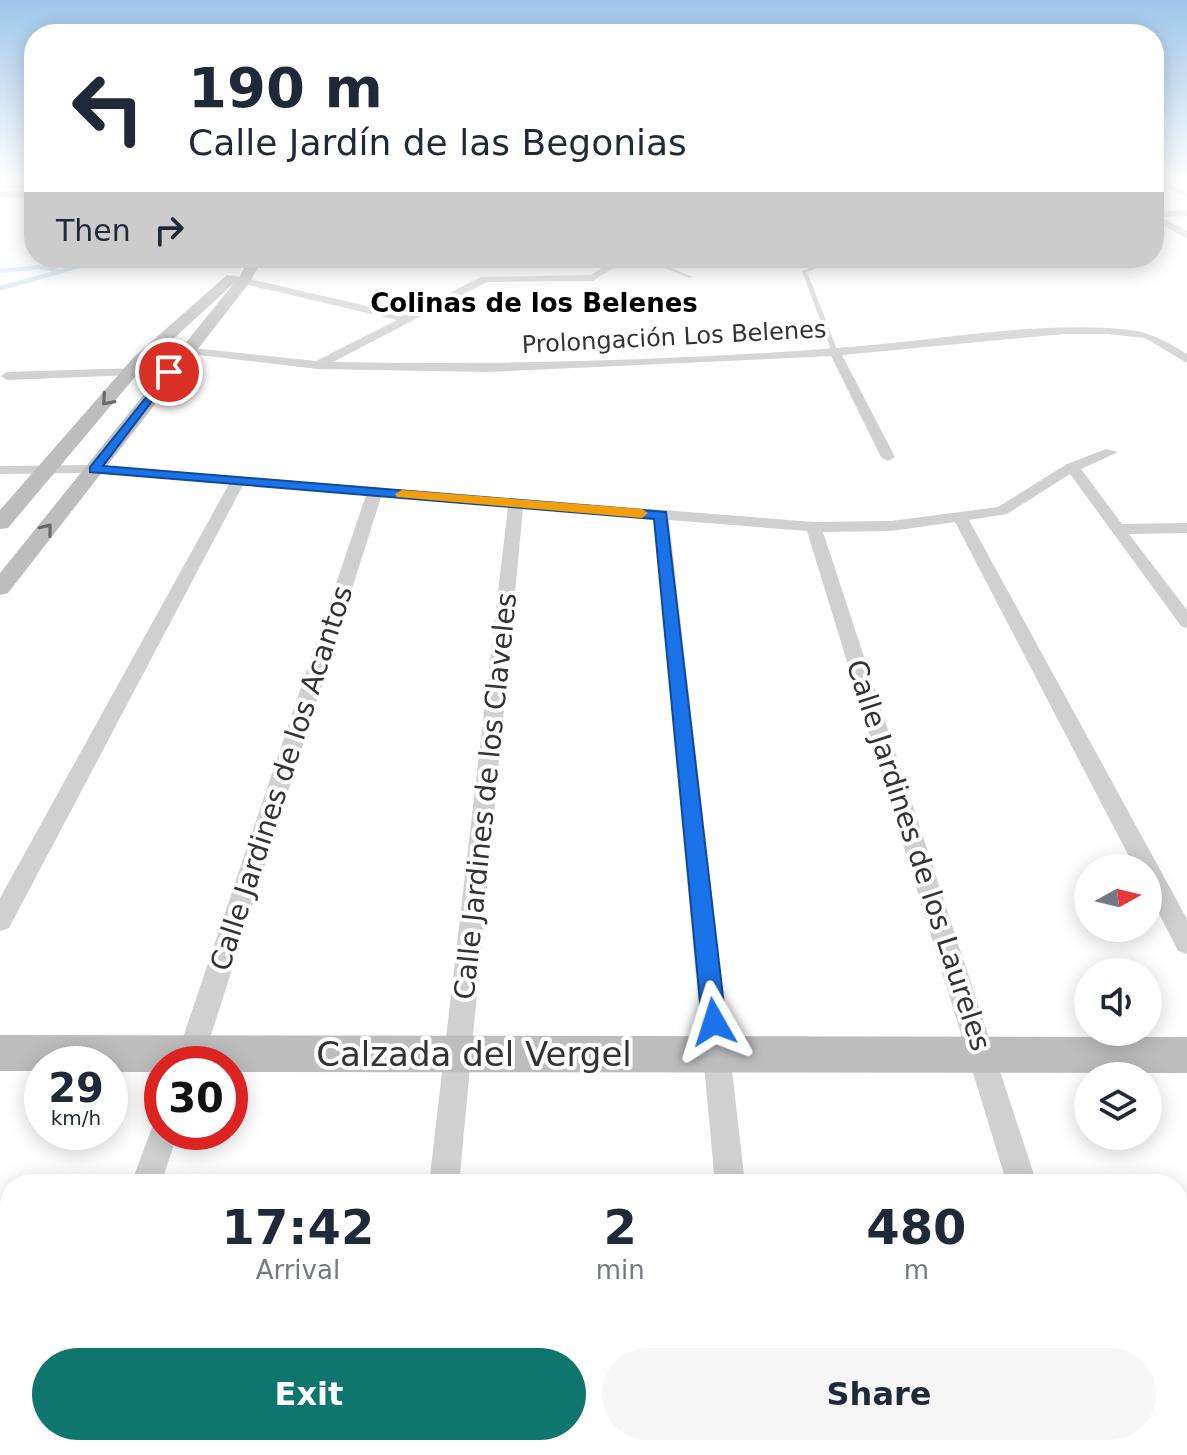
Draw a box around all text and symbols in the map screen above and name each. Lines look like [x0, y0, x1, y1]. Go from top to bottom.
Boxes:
text: 190 m [188, 55, 383, 120]
icon: left [56, 56, 160, 160]
text: Calle Jardín de las Begonias [188, 122, 687, 163]
icon: right [147, 208, 191, 252]
text: Then [56, 213, 131, 248]
district label: Colinas de los Belenes [370, 288, 698, 318]
street label: Prolongación Los Belenes [521, 315, 827, 359]
pin [135, 338, 203, 406]
icon: arrive [147, 350, 191, 394]
one-way arrow [102, 391, 117, 406]
one-way arrow [37, 524, 52, 538]
street label: Calle Jardines de los Acantos [204, 582, 359, 975]
street label: Calle Jardines de los Claveles [448, 591, 523, 1001]
street label: Calle Jardines de los Laureles [840, 655, 997, 1055]
north arrow [1074, 854, 1162, 942]
map controls [1074, 854, 1162, 1150]
button: sound [1074, 958, 1162, 1046]
position arrow [672, 980, 756, 1064]
street label: Calzada del Vergel [316, 1034, 632, 1074]
speed limit sign: 30 [144, 1046, 248, 1150]
button: layers [1074, 1062, 1162, 1150]
text: 29 [48, 1065, 104, 1111]
text: km/h [51, 1106, 101, 1130]
text: 17:42 [221, 1199, 374, 1255]
text: 2 [604, 1199, 637, 1255]
text: 480 [866, 1199, 966, 1255]
text: Arrival [256, 1255, 340, 1285]
text: min [596, 1255, 645, 1285]
text: m [904, 1255, 929, 1285]
button: Exit [32, 1348, 586, 1440]
button: Share [602, 1348, 1156, 1440]

